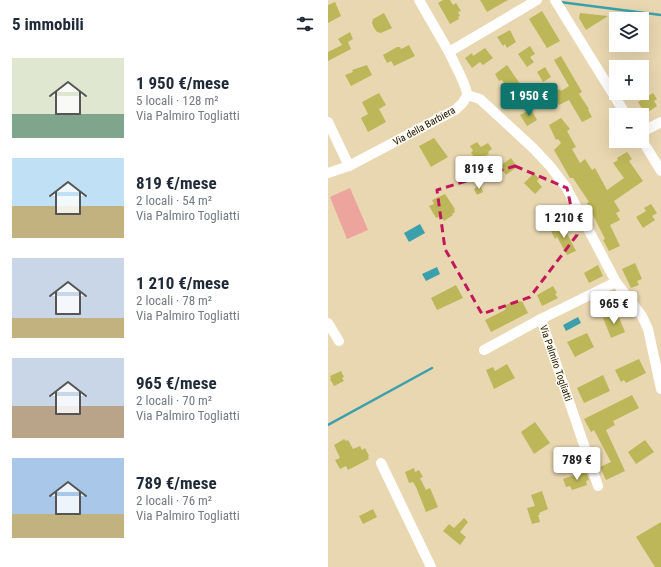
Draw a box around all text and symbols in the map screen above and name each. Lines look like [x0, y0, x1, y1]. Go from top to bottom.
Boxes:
map controls [609, 12, 649, 148]
button: layers [609, 12, 649, 52]
icon: filters [294, 13, 316, 35]
text: 5 immobili [12, 14, 84, 34]
button: + [609, 60, 649, 100]
text: 1 950 €/mese [136, 73, 229, 93]
icon: home [44, 74, 92, 122]
pin: 1 950 € [492, 83, 566, 117]
text: 1 950 € [510, 88, 548, 103]
text: 5 locali · 128 m² [136, 93, 219, 108]
street label: Via della Barbiera [391, 104, 457, 148]
text: Via Palmiro Togliatti [136, 108, 240, 123]
button: − [609, 108, 649, 148]
pin: 819 € [451, 156, 507, 190]
text: 819 € [464, 161, 494, 176]
text: 819 €/mese [136, 173, 217, 193]
icon: home [44, 174, 92, 222]
text: 2 locali · 54 m² [136, 193, 212, 208]
pin: 1 210 € [527, 205, 601, 239]
text: Via Palmiro Togliatti [136, 208, 240, 223]
text: 1 210 € [545, 210, 583, 225]
text: 1 210 €/mese [136, 273, 229, 293]
icon: home [44, 274, 92, 322]
pin: 965 € [586, 291, 642, 325]
text: 2 locali · 78 m² [136, 293, 212, 308]
text: 965 € [599, 296, 629, 311]
text: Via Palmiro Togliatti [136, 308, 240, 323]
street label: Via Palmiro Togliatti [538, 324, 574, 402]
text: 965 €/mese [136, 373, 217, 393]
icon: home [44, 374, 92, 422]
text: 2 locali · 70 m² [136, 393, 212, 408]
text: Via Palmiro Togliatti [136, 408, 240, 423]
pin: 789 € [549, 447, 605, 481]
text: 789 € [562, 452, 592, 467]
text: 789 €/mese [136, 473, 217, 493]
icon: home [44, 474, 92, 522]
text: 2 locali · 76 m² [136, 493, 212, 508]
text: Via Palmiro Togliatti [136, 508, 240, 523]

